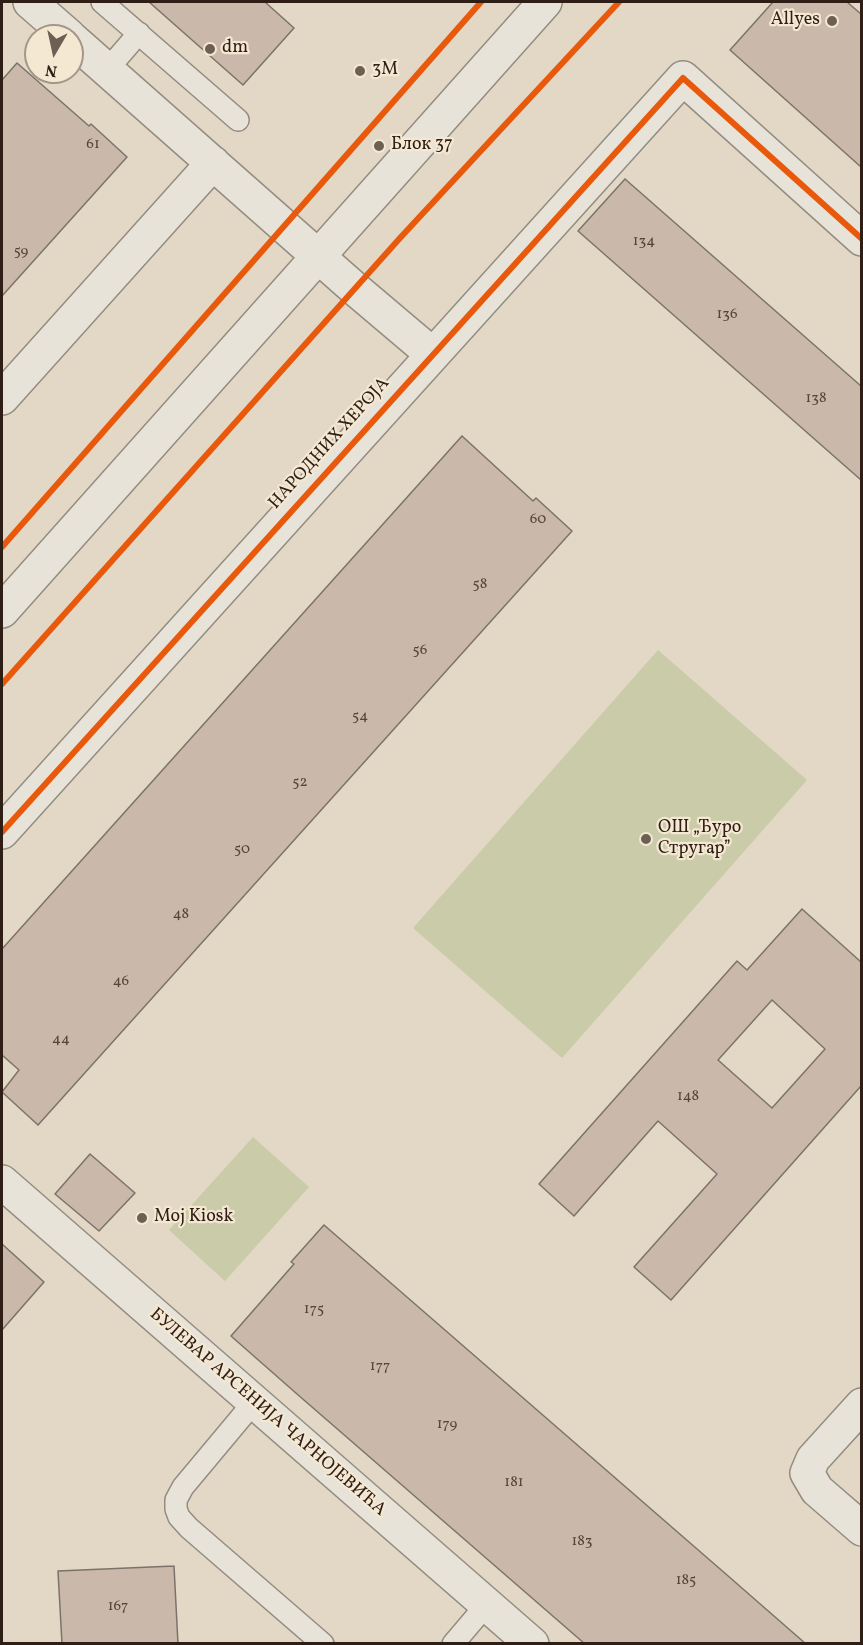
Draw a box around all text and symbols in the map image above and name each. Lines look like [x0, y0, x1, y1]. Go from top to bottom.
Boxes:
place label: Allyes [771, 10, 820, 32]
marker: Allyes [825, 14, 839, 28]
north arrow [24, 24, 84, 84]
place label: dm [222, 38, 248, 60]
marker: dm [203, 42, 217, 56]
text: N [44, 58, 59, 82]
place label: 3M [372, 60, 398, 82]
marker: 3M [353, 64, 367, 78]
place label: Блок 37 [391, 135, 453, 157]
house number: 61 [86, 136, 100, 154]
marker: Блок 37 [372, 139, 386, 153]
house number: 134 [633, 233, 655, 251]
house number: 59 [14, 243, 28, 261]
house number: 136 [716, 306, 738, 324]
street label: НАРОДНИХ ХЕРОЈА [265, 374, 395, 514]
house number: 138 [805, 390, 827, 408]
house number: 60 [530, 511, 546, 529]
house number: 58 [473, 576, 487, 594]
house number: 56 [413, 642, 427, 660]
house number: 54 [352, 708, 368, 726]
house number: 52 [292, 774, 308, 792]
place label: ОШ „Ђуро Стругар” [658, 818, 741, 860]
marker: ОШ „Ђуро Стругар” [639, 832, 653, 846]
house number: 50 [234, 841, 250, 859]
house number: 48 [173, 906, 189, 924]
house number: 46 [113, 973, 129, 991]
house number: 44 [52, 1031, 70, 1049]
house number: 148 [677, 1088, 699, 1106]
place label: Moj Kiosk [154, 1207, 233, 1229]
marker: Moj Kiosk [135, 1211, 149, 1225]
house number: 175 [304, 1301, 324, 1319]
street label: БУЛЕВАР АРСЕНИЈА ЧАРНОЈЕВИЋА [144, 1304, 390, 1522]
house number: 177 [370, 1358, 390, 1376]
house number: 179 [437, 1416, 457, 1434]
house number: 181 [504, 1474, 524, 1492]
house number: 183 [571, 1533, 593, 1551]
house number: 185 [676, 1572, 696, 1590]
house number: 167 [108, 1598, 128, 1616]

